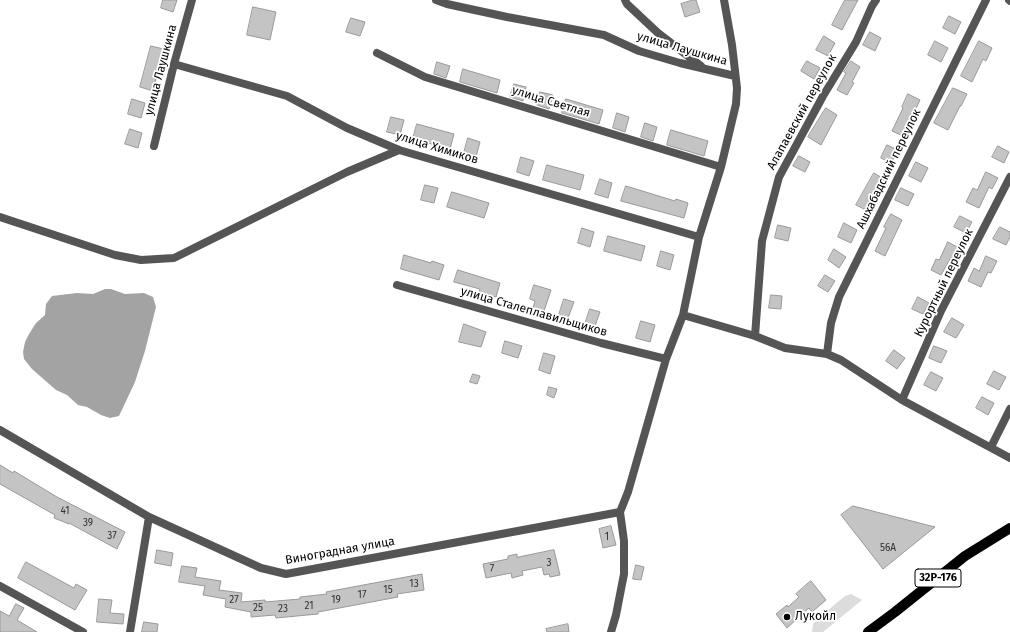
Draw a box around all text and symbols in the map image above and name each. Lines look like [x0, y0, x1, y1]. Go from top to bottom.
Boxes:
street label: улица Лаушкина [142, 23, 180, 117]
street label: улица Лаушкина [635, 29, 729, 69]
street label: Алапаевский переулок [764, 52, 840, 172]
street label: улица Светлая [510, 83, 592, 121]
street label: Ашхабадский переулок [854, 107, 924, 231]
street label: улица Химиков [394, 129, 480, 167]
street label: Курортный переулок [912, 226, 976, 340]
street label: улица Сталеплавильщиков [459, 284, 609, 340]
house number: 41 [60, 505, 70, 517]
house number: 39 [83, 517, 93, 529]
house number: 37 [107, 530, 117, 542]
house number: 1 [605, 531, 609, 543]
street label: Виноградная улица [284, 534, 396, 568]
house number: 56А [880, 542, 896, 554]
house number: 3 [547, 557, 551, 569]
house number: 7 [490, 563, 494, 575]
road number: 32Р-176 [915, 569, 961, 587]
house number: 13 [409, 578, 419, 590]
house number: 15 [383, 584, 393, 596]
house number: 17 [358, 589, 366, 601]
house number: 27 [229, 594, 239, 606]
house number: 19 [331, 594, 341, 606]
house number: 21 [304, 600, 314, 612]
house number: 25 [253, 602, 263, 614]
house number: 23 [278, 603, 288, 615]
place label: Лукойл [795, 610, 836, 624]
marker: Лукойл [782, 612, 792, 622]

